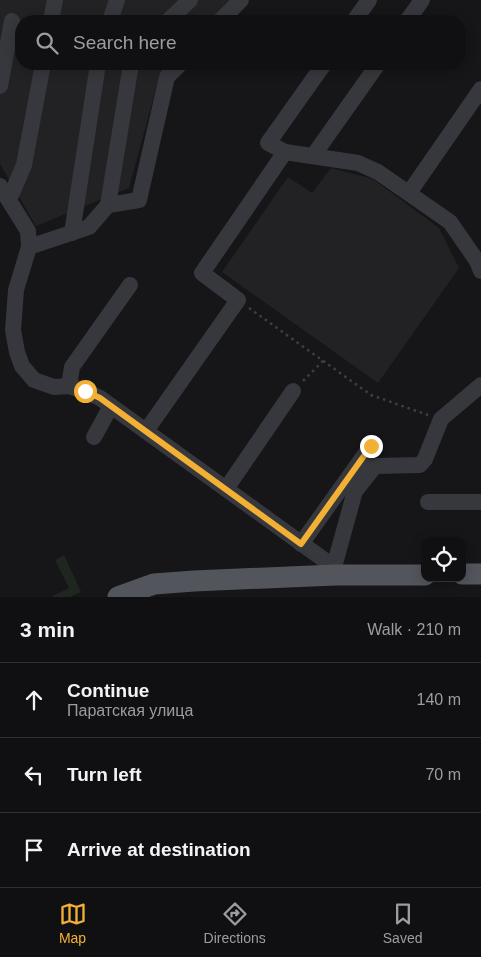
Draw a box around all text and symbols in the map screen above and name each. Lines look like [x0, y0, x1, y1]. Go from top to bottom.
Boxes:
search box [15, 15, 466, 70]
icon: search [33, 29, 61, 57]
text: Search here [73, 32, 177, 53]
route start [74, 380, 97, 403]
route end [360, 435, 383, 458]
map controls [421, 537, 466, 582]
button: locate [421, 537, 466, 582]
text: 3 min [20, 618, 75, 641]
text: Walk · 210 m [367, 621, 461, 638]
text: Continue [67, 680, 149, 701]
icon: ahead [20, 686, 48, 714]
text: 140 m [417, 691, 461, 708]
text: Паратская улица [67, 702, 193, 719]
icon: left [20, 761, 48, 789]
text: Turn left [67, 764, 142, 785]
text: 70 m [425, 766, 461, 783]
icon: arrive [20, 836, 48, 864]
text: Arrive at destination [67, 839, 251, 860]
tab: Map [59, 900, 87, 946]
tab: Directions [204, 900, 266, 946]
tab: Saved [383, 900, 422, 946]

